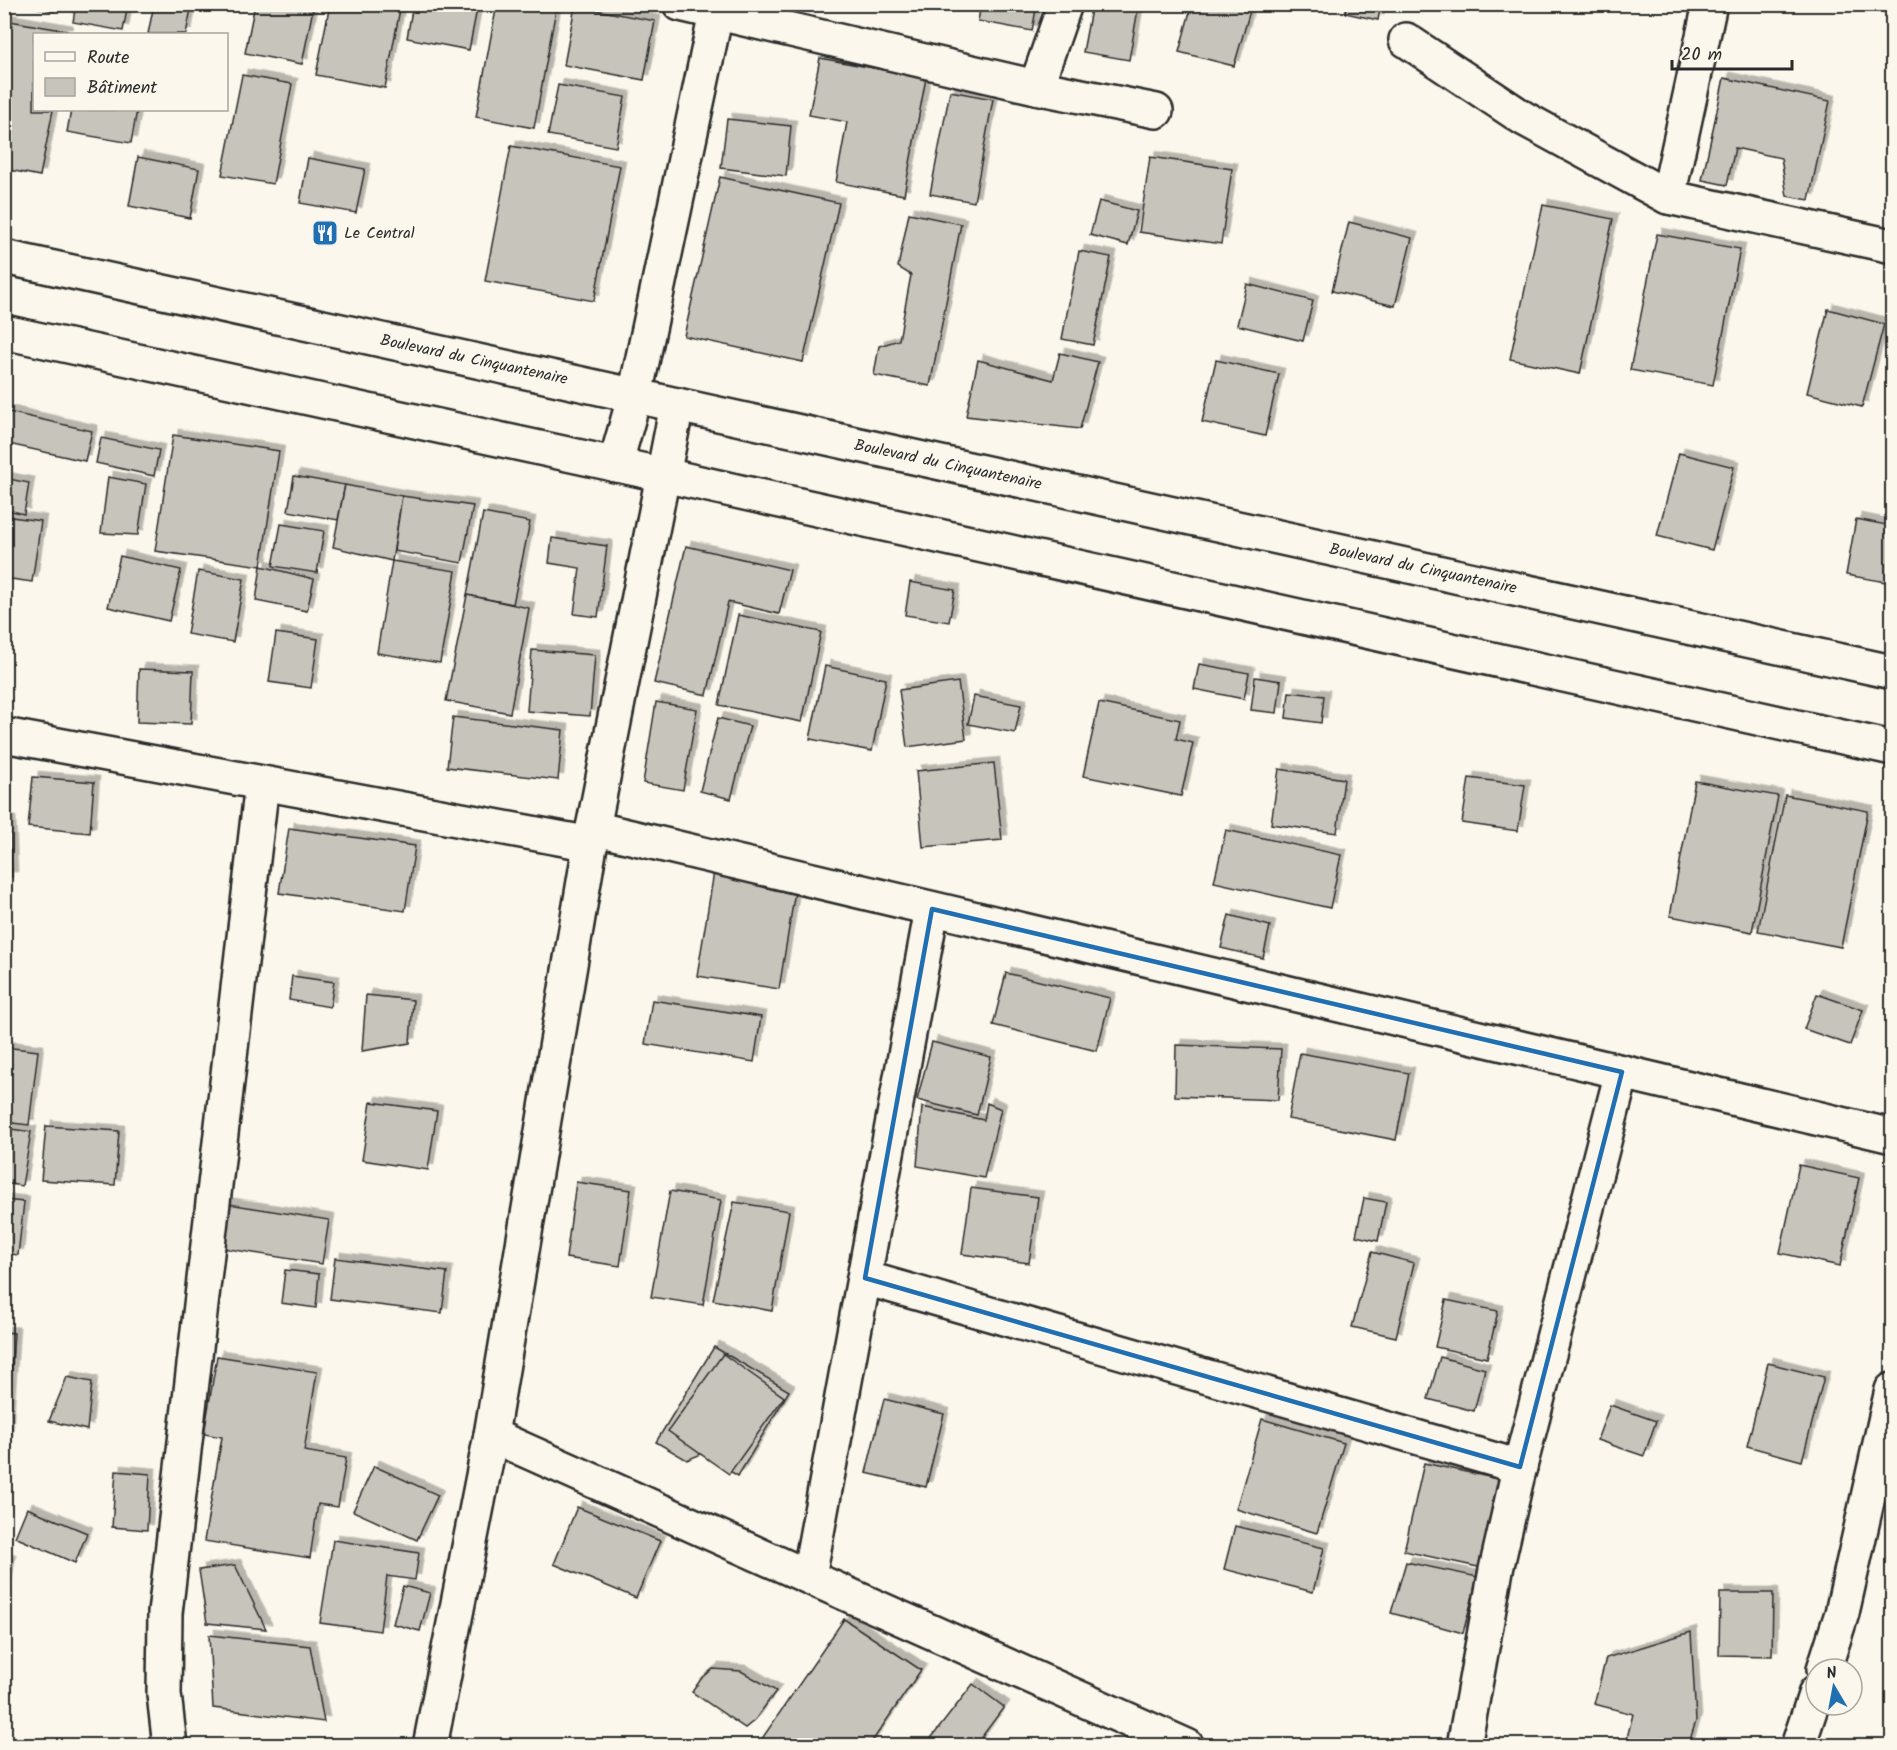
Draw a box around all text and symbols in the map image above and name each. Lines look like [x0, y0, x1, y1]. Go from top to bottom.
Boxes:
legend [33, 33, 228, 111]
scale bar [1672, 33, 1792, 71]
text: 20 m [1681, 41, 1722, 70]
text: Route [87, 44, 129, 73]
text: Bâtiment [87, 74, 158, 103]
restaurant icon: Le Central [310, 218, 340, 248]
place label: Le Central [344, 221, 415, 246]
street label: Boulevard du Cinquantenaire [378, 328, 570, 392]
street label: Boulevard du Cinquantenaire [852, 433, 1044, 497]
street label: Boulevard du Cinquantenaire [1327, 537, 1519, 601]
north arrow [1804, 1657, 1864, 1717]
text: N [1825, 1661, 1839, 1687]

